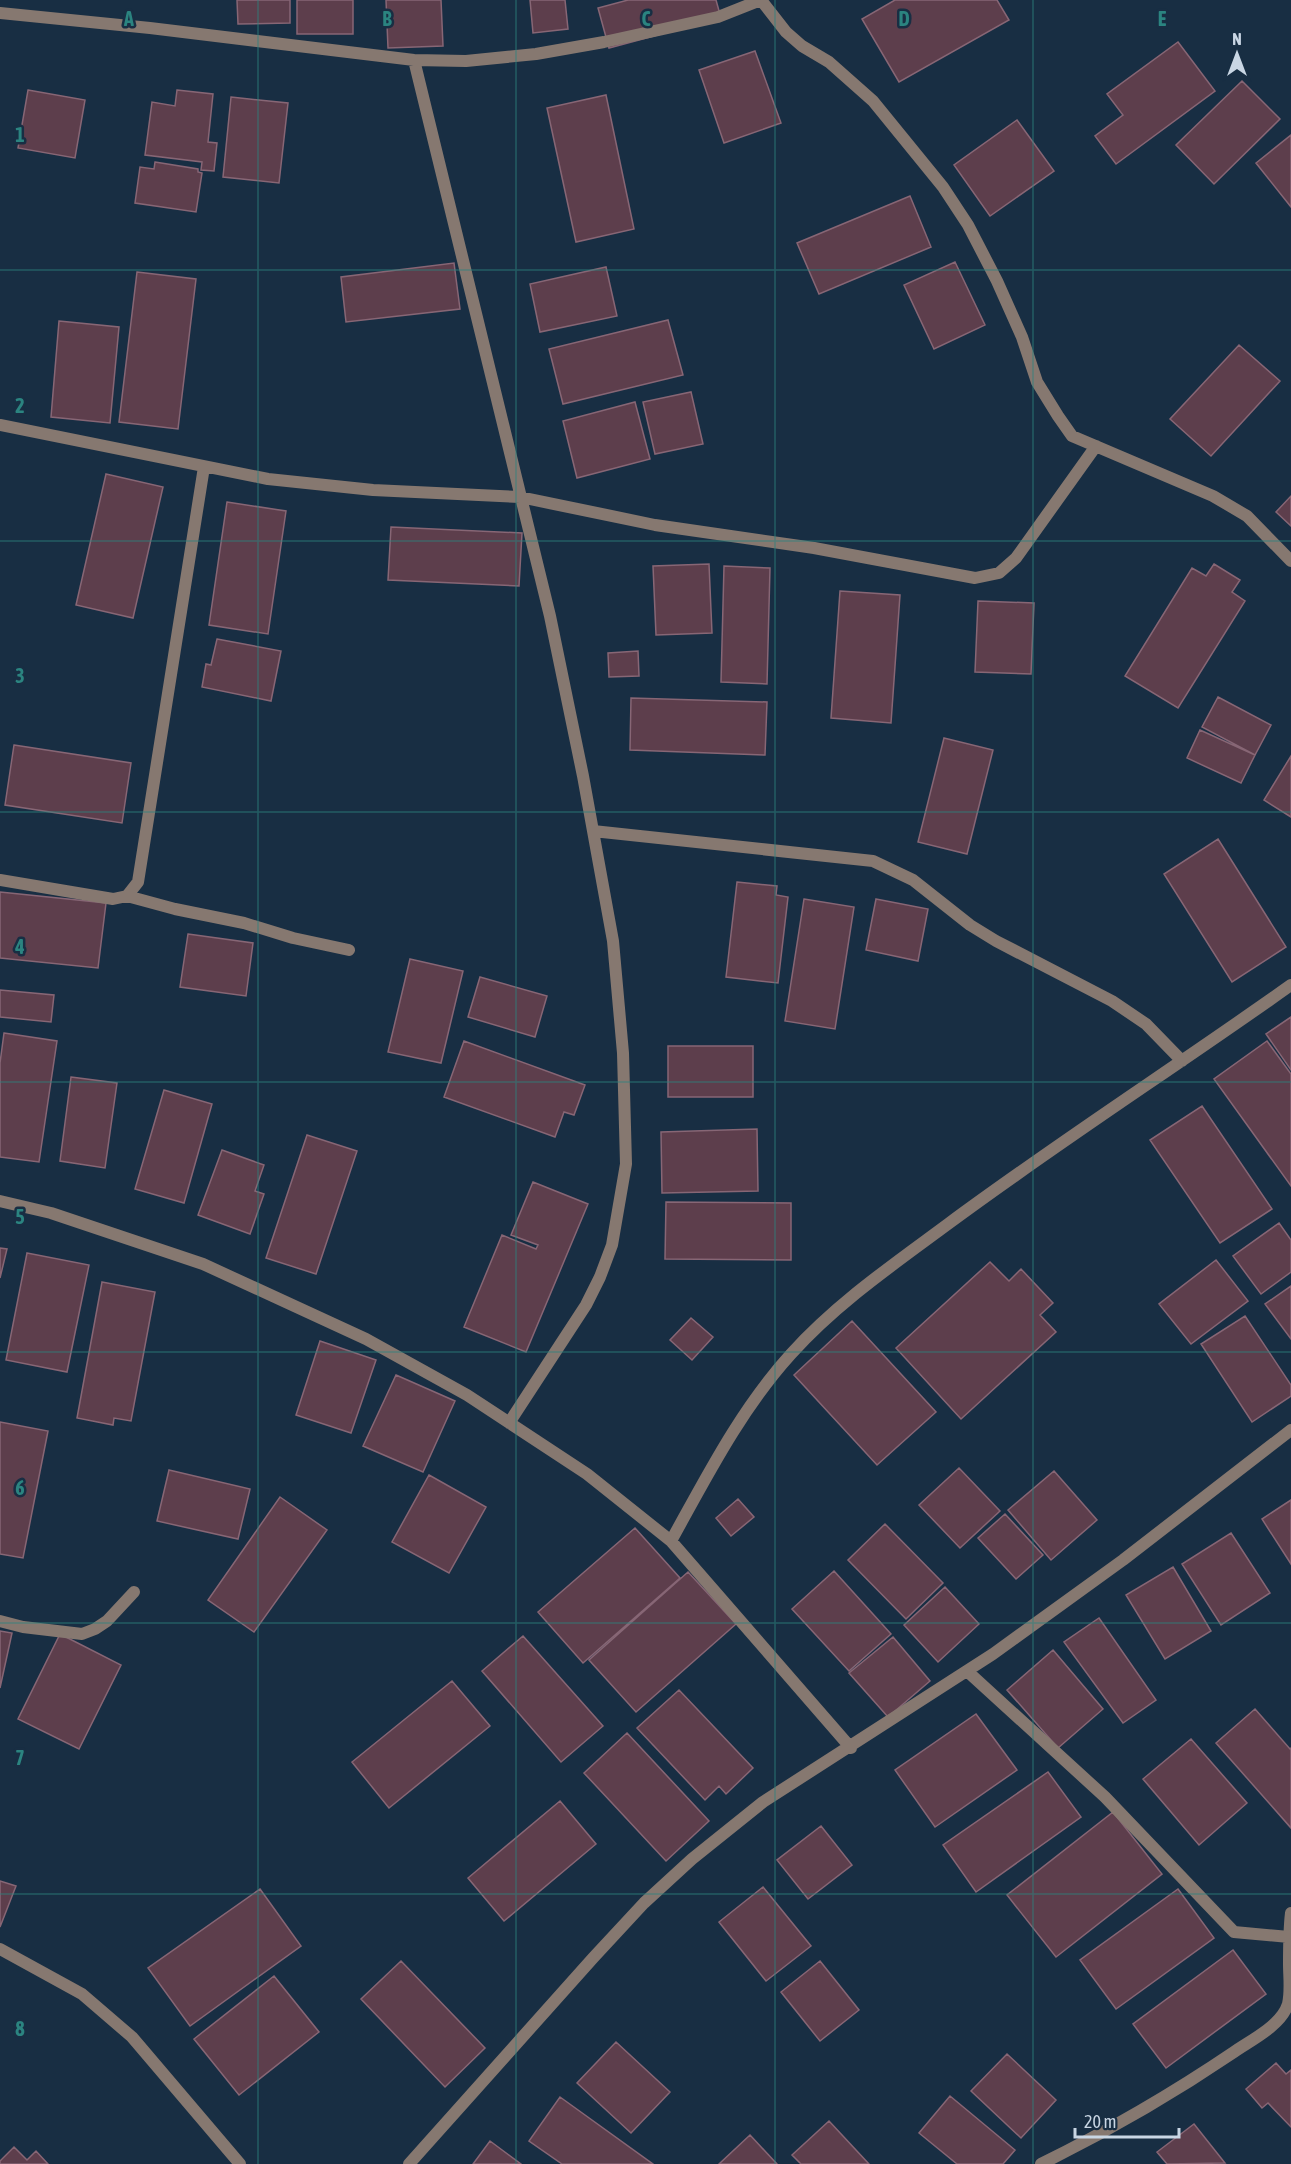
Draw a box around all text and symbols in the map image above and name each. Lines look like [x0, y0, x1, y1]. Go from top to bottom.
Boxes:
text: A [123, 7, 134, 30]
text: B [382, 7, 392, 30]
text: C [642, 7, 651, 30]
text: D [898, 7, 910, 30]
text: E [1158, 7, 1167, 30]
north arrow [1207, 24, 1267, 84]
text: N [1232, 30, 1242, 48]
text: 1 [15, 123, 25, 146]
text: 2 [15, 394, 25, 417]
text: 3 [15, 664, 25, 687]
text: 4 [14, 935, 25, 958]
text: 5 [15, 1205, 25, 1228]
text: 6 [15, 1476, 25, 1499]
text: 7 [15, 1746, 25, 1769]
text: 8 [15, 2017, 25, 2040]
scale bar [1075, 2101, 1178, 2139]
text: 20 m [1084, 2111, 1116, 2132]

